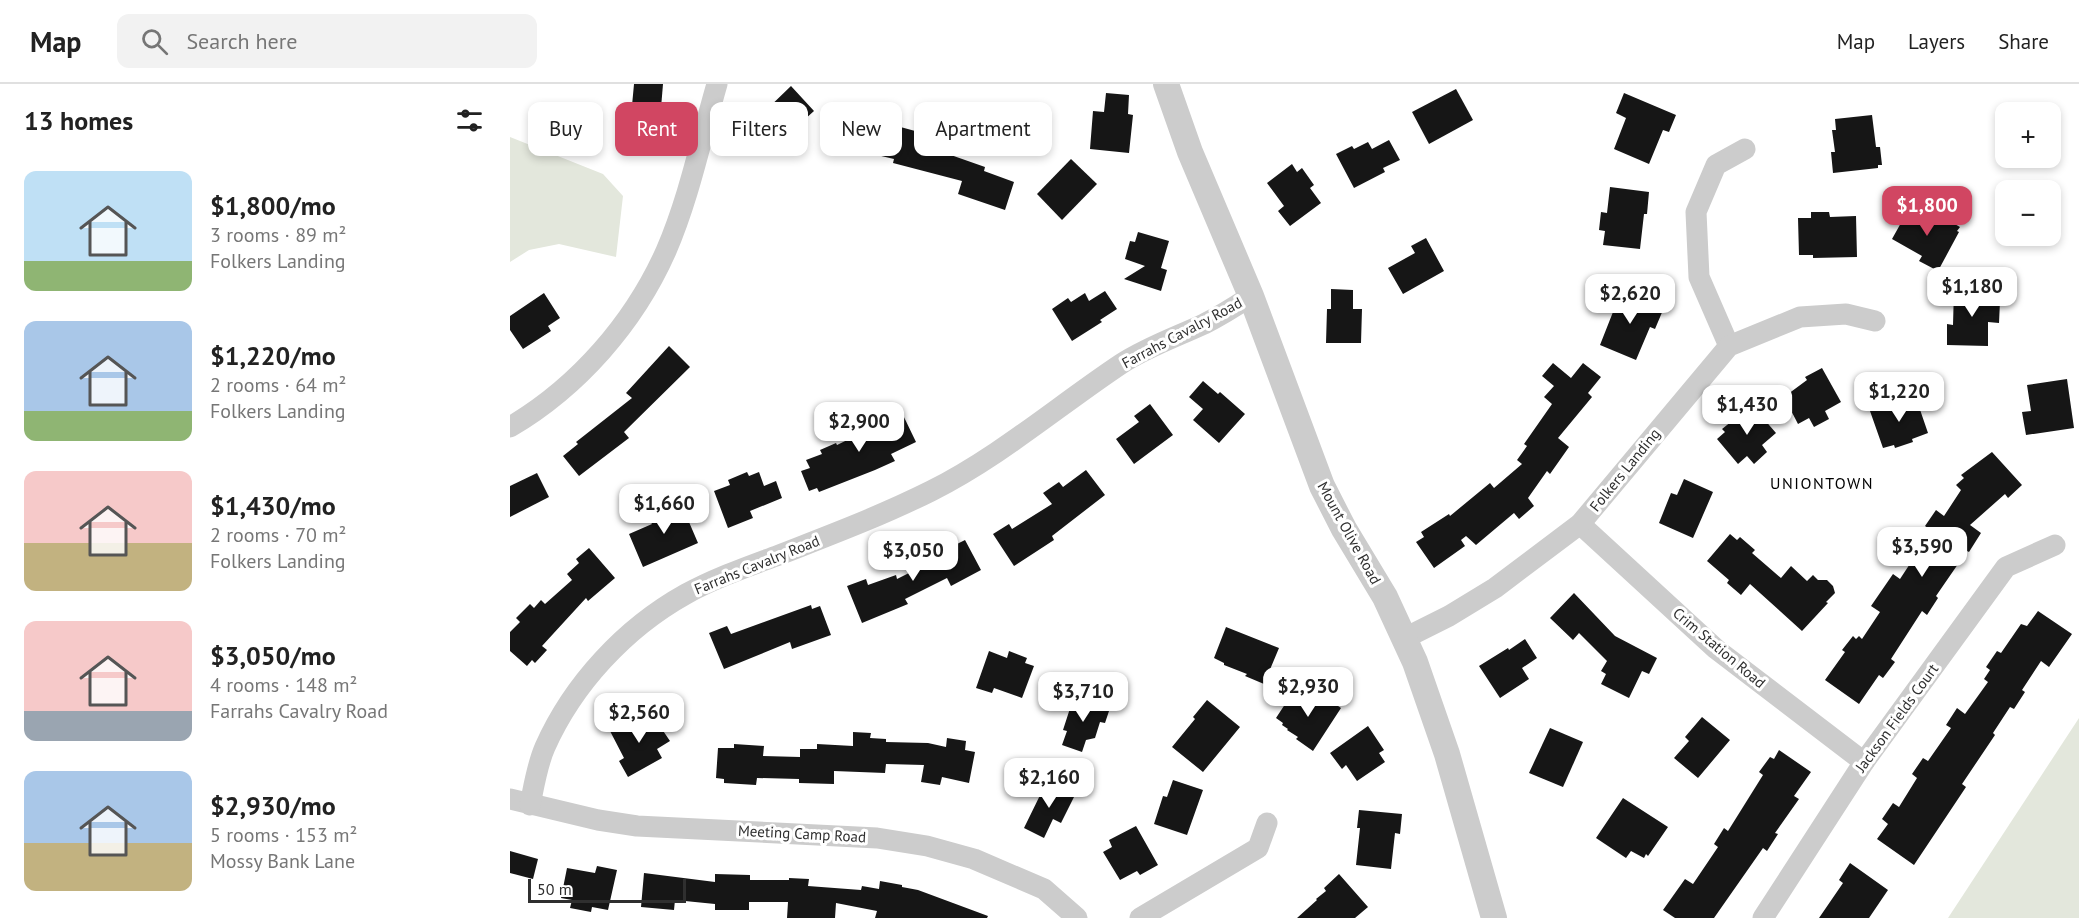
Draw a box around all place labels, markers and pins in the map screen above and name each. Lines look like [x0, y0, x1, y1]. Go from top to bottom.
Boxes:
pin: $1,800 [1878, 186, 1976, 237]
pin: $1,180 [1923, 267, 2021, 318]
pin: $2,620 [1581, 274, 1679, 325]
pin: $1,220 [1850, 372, 1948, 423]
pin: $1,430 [1698, 385, 1796, 436]
pin: $2,900 [810, 402, 908, 453]
pin: $1,660 [615, 484, 713, 535]
pin: $3,590 [1873, 527, 1971, 578]
pin: $3,050 [864, 531, 962, 582]
pin: $2,930 [1259, 667, 1357, 718]
pin: $3,710 [1034, 672, 1132, 723]
pin: $2,560 [590, 693, 688, 744]
pin: $2,160 [1000, 758, 1098, 809]

